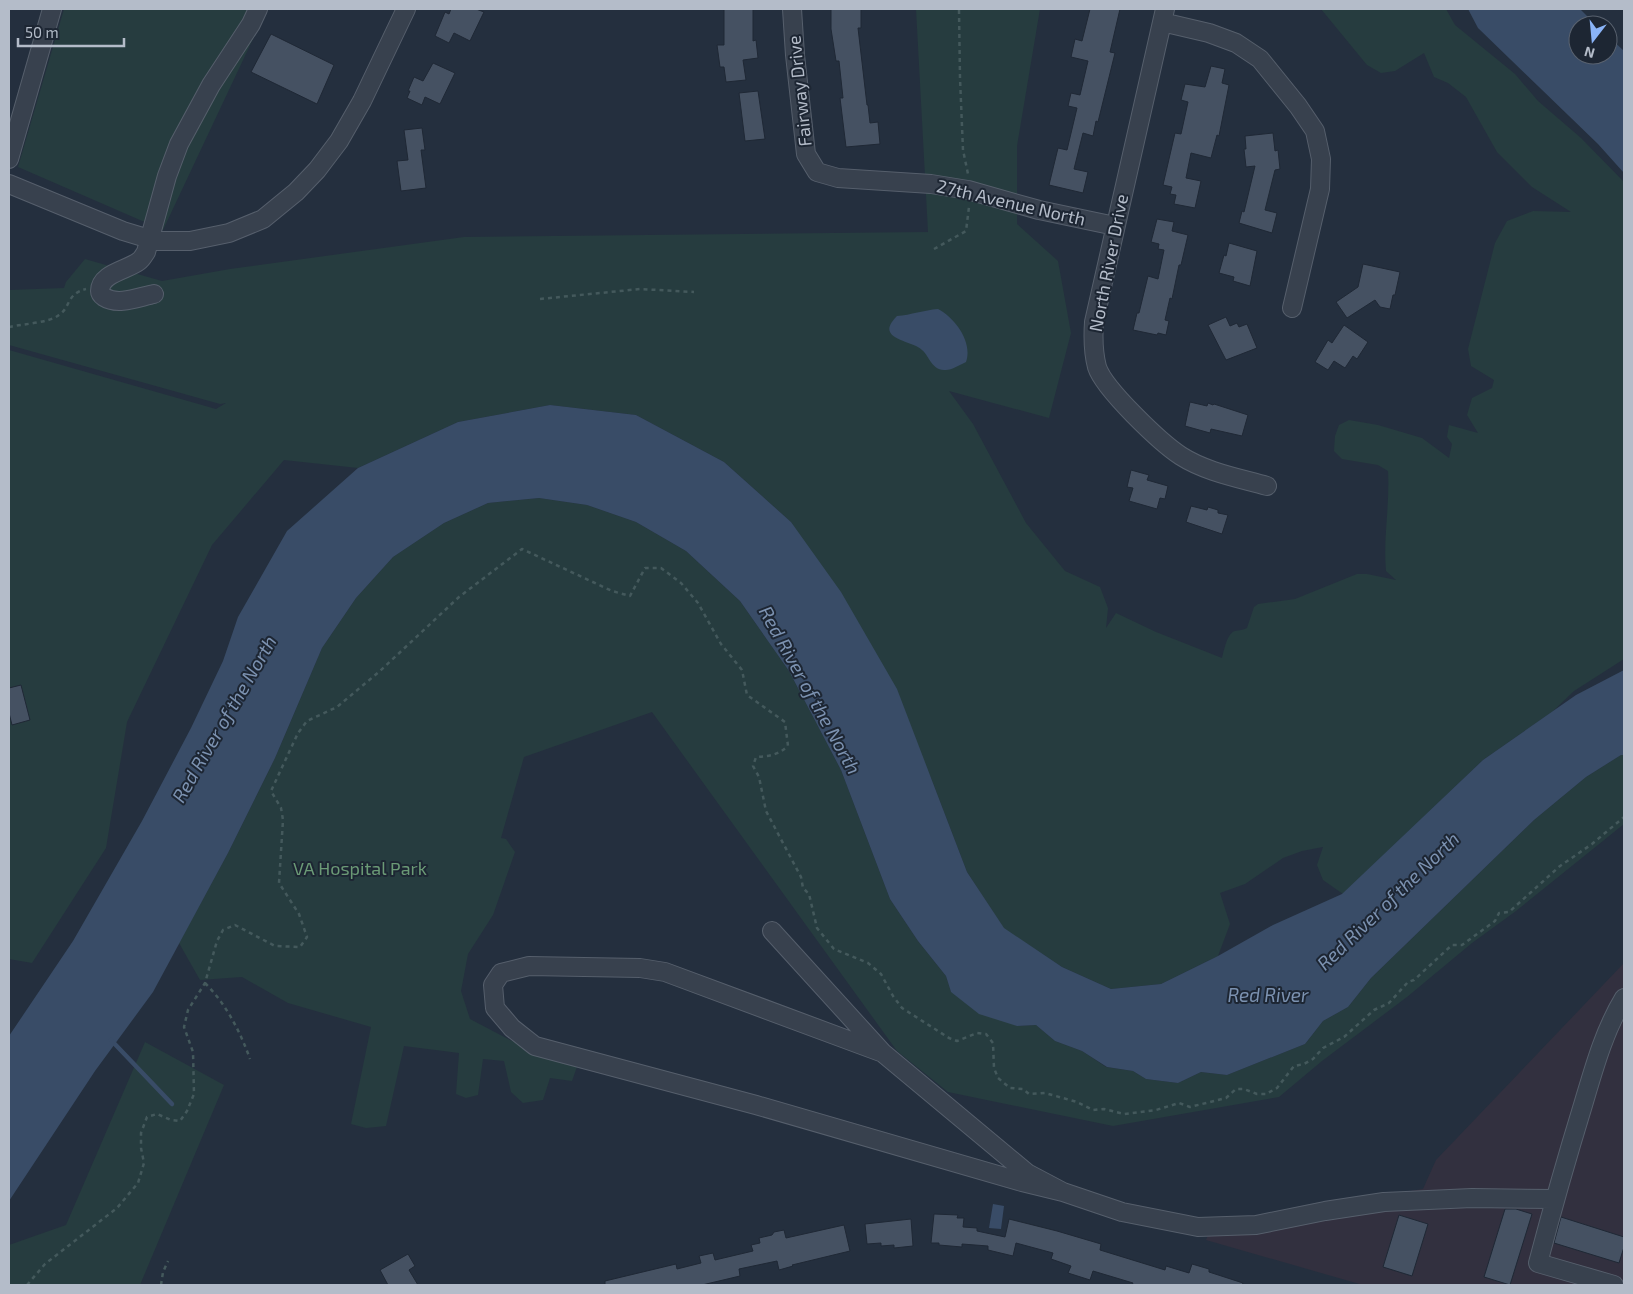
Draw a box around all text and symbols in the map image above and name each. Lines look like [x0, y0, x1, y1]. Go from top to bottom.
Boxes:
scale bar [18, 15, 124, 47]
north arrow [1568, 15, 1618, 65]
text: 50 m [25, 23, 59, 41]
street label: Fairway Drive [782, 35, 816, 148]
text: N [1582, 43, 1596, 63]
street label: 27th Avenue North [935, 174, 1088, 230]
street label: North River Drive [1084, 192, 1132, 333]
water label: Red River of the North [755, 602, 866, 778]
water label: Red River of the North [166, 631, 281, 806]
water label: Red River of the North [1312, 827, 1464, 974]
park label: VA Hospital Park [293, 857, 427, 879]
water label: Red River [1227, 983, 1309, 1006]

